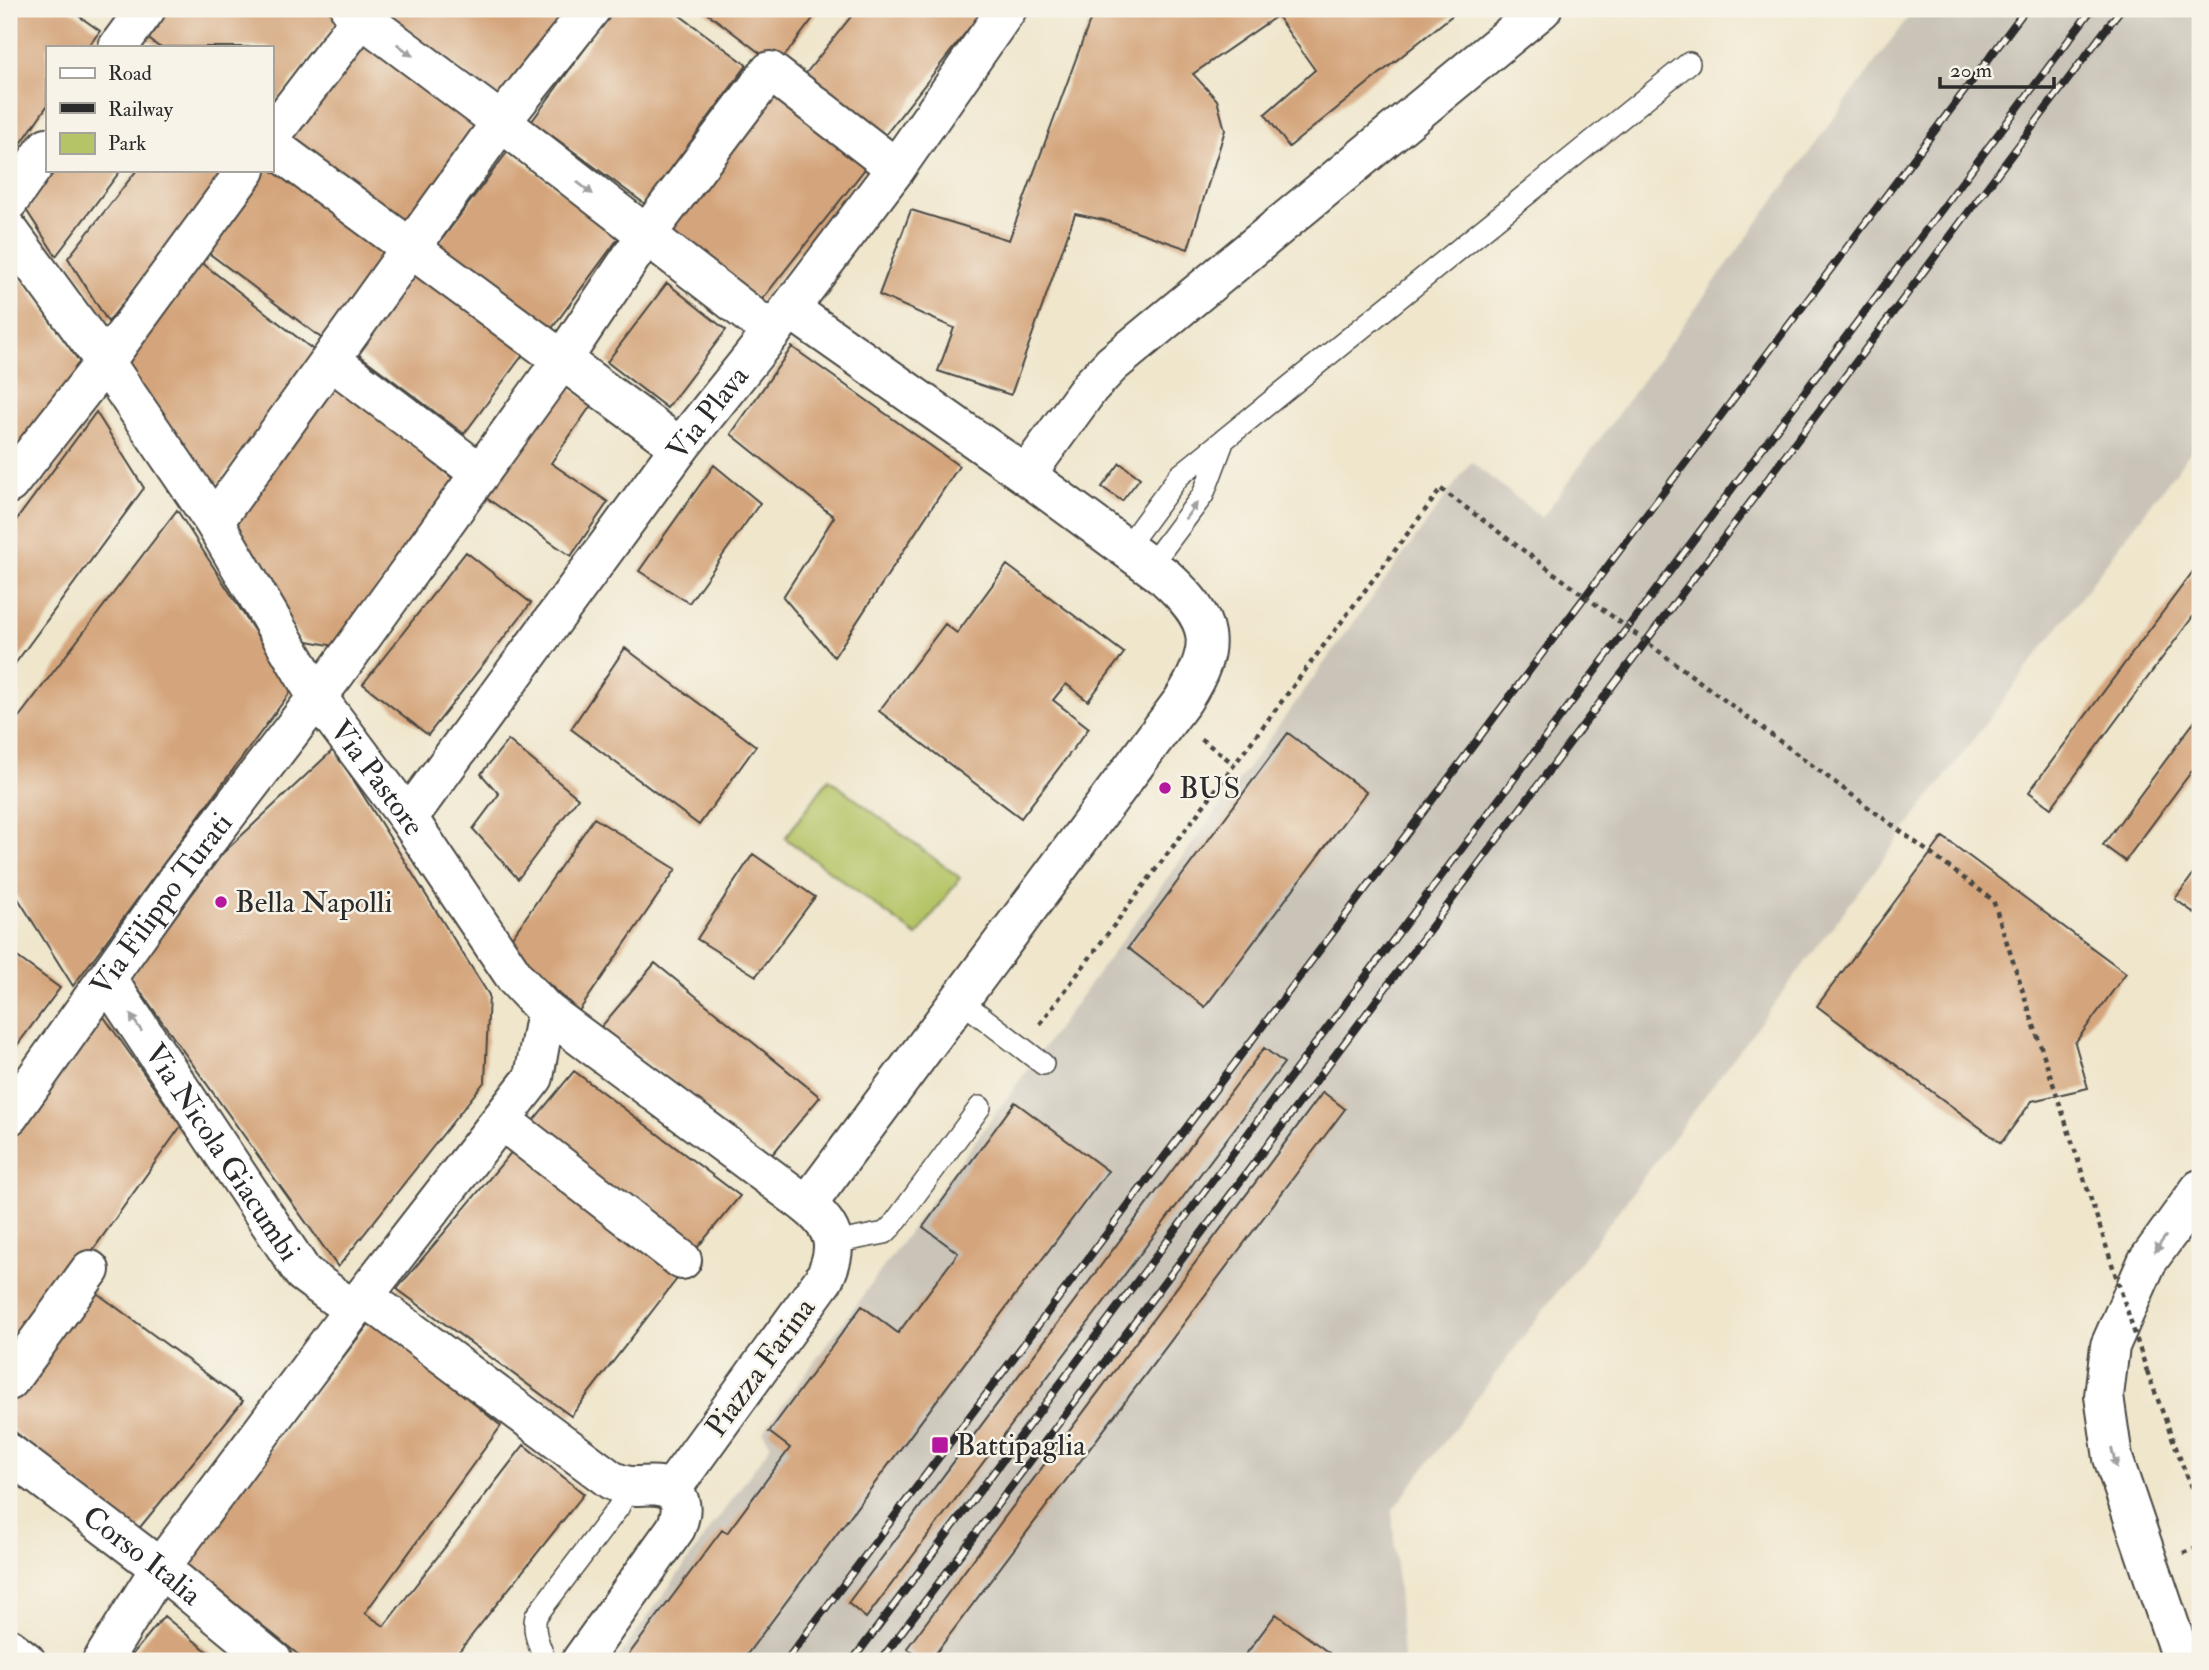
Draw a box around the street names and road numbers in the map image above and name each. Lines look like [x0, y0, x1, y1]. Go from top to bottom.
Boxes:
street label: Via Plava [659, 358, 757, 467]
street label: Via Pastore [322, 713, 432, 843]
street label: Via Filippo Turati [83, 806, 240, 1003]
street label: Via Nicola Giacumbi [136, 1036, 308, 1268]
street label: Piazza Farina [698, 1290, 824, 1444]
street label: Corso Italia [75, 1498, 209, 1614]

